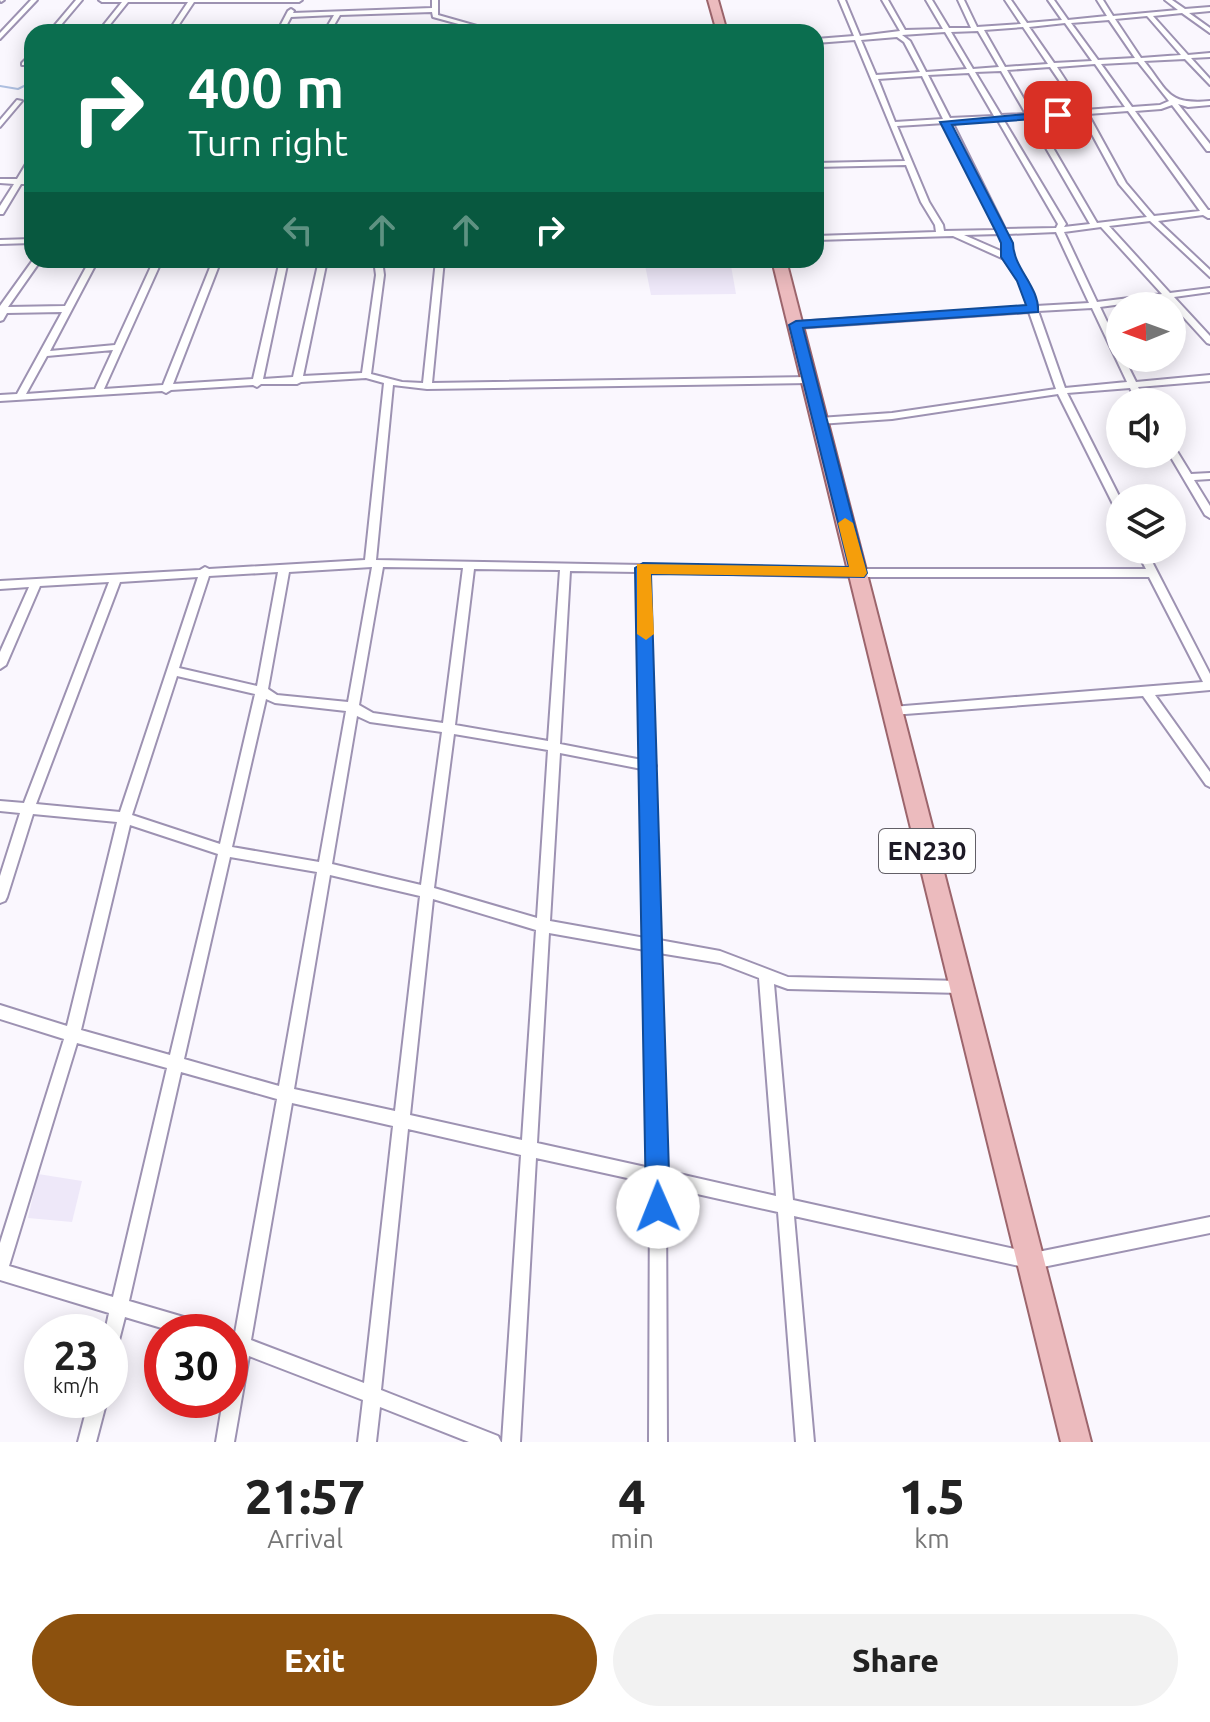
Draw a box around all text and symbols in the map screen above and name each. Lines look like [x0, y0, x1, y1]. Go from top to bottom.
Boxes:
icon: right [56, 56, 160, 160]
text: 400 m [188, 56, 344, 119]
pin [1024, 81, 1092, 149]
icon: arrive [1036, 93, 1080, 137]
text: Turn right [188, 122, 348, 163]
icon: left [276, 208, 320, 252]
icon: ahead [360, 208, 404, 252]
icon: ahead [444, 208, 488, 252]
icon: right [528, 208, 572, 252]
north arrow [1106, 292, 1186, 372]
map controls [1106, 292, 1186, 564]
button: sound [1106, 388, 1186, 468]
button: layers [1106, 484, 1186, 564]
road number: EN230 [879, 829, 975, 873]
position arrow [616, 1165, 700, 1249]
speed limit sign: 30 [144, 1314, 248, 1418]
text: 23 [53, 1333, 99, 1378]
text: km/h [53, 1374, 99, 1397]
text: 21:57 [245, 1469, 365, 1523]
text: 4 [619, 1469, 646, 1523]
text: 1.5 [899, 1469, 965, 1523]
text: Arrival [267, 1524, 343, 1553]
text: min [610, 1524, 654, 1553]
text: km [914, 1524, 950, 1553]
button: Exit [32, 1614, 597, 1706]
button: Share [613, 1614, 1178, 1706]

